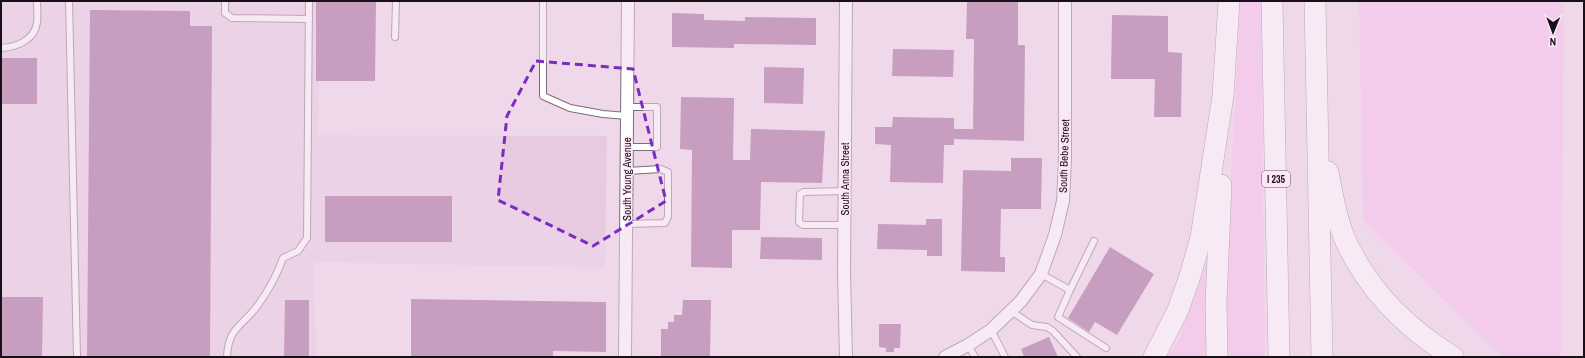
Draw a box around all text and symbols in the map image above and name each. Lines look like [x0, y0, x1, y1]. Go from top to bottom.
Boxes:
north arrow [1533, 12, 1573, 52]
text: N [1549, 35, 1556, 49]
street label: South Bebe Street [1056, 118, 1072, 193]
street label: South Young Avenue [620, 137, 634, 221]
street label: South Anna Street [838, 142, 852, 216]
road number: I 235 [1262, 171, 1290, 187]

